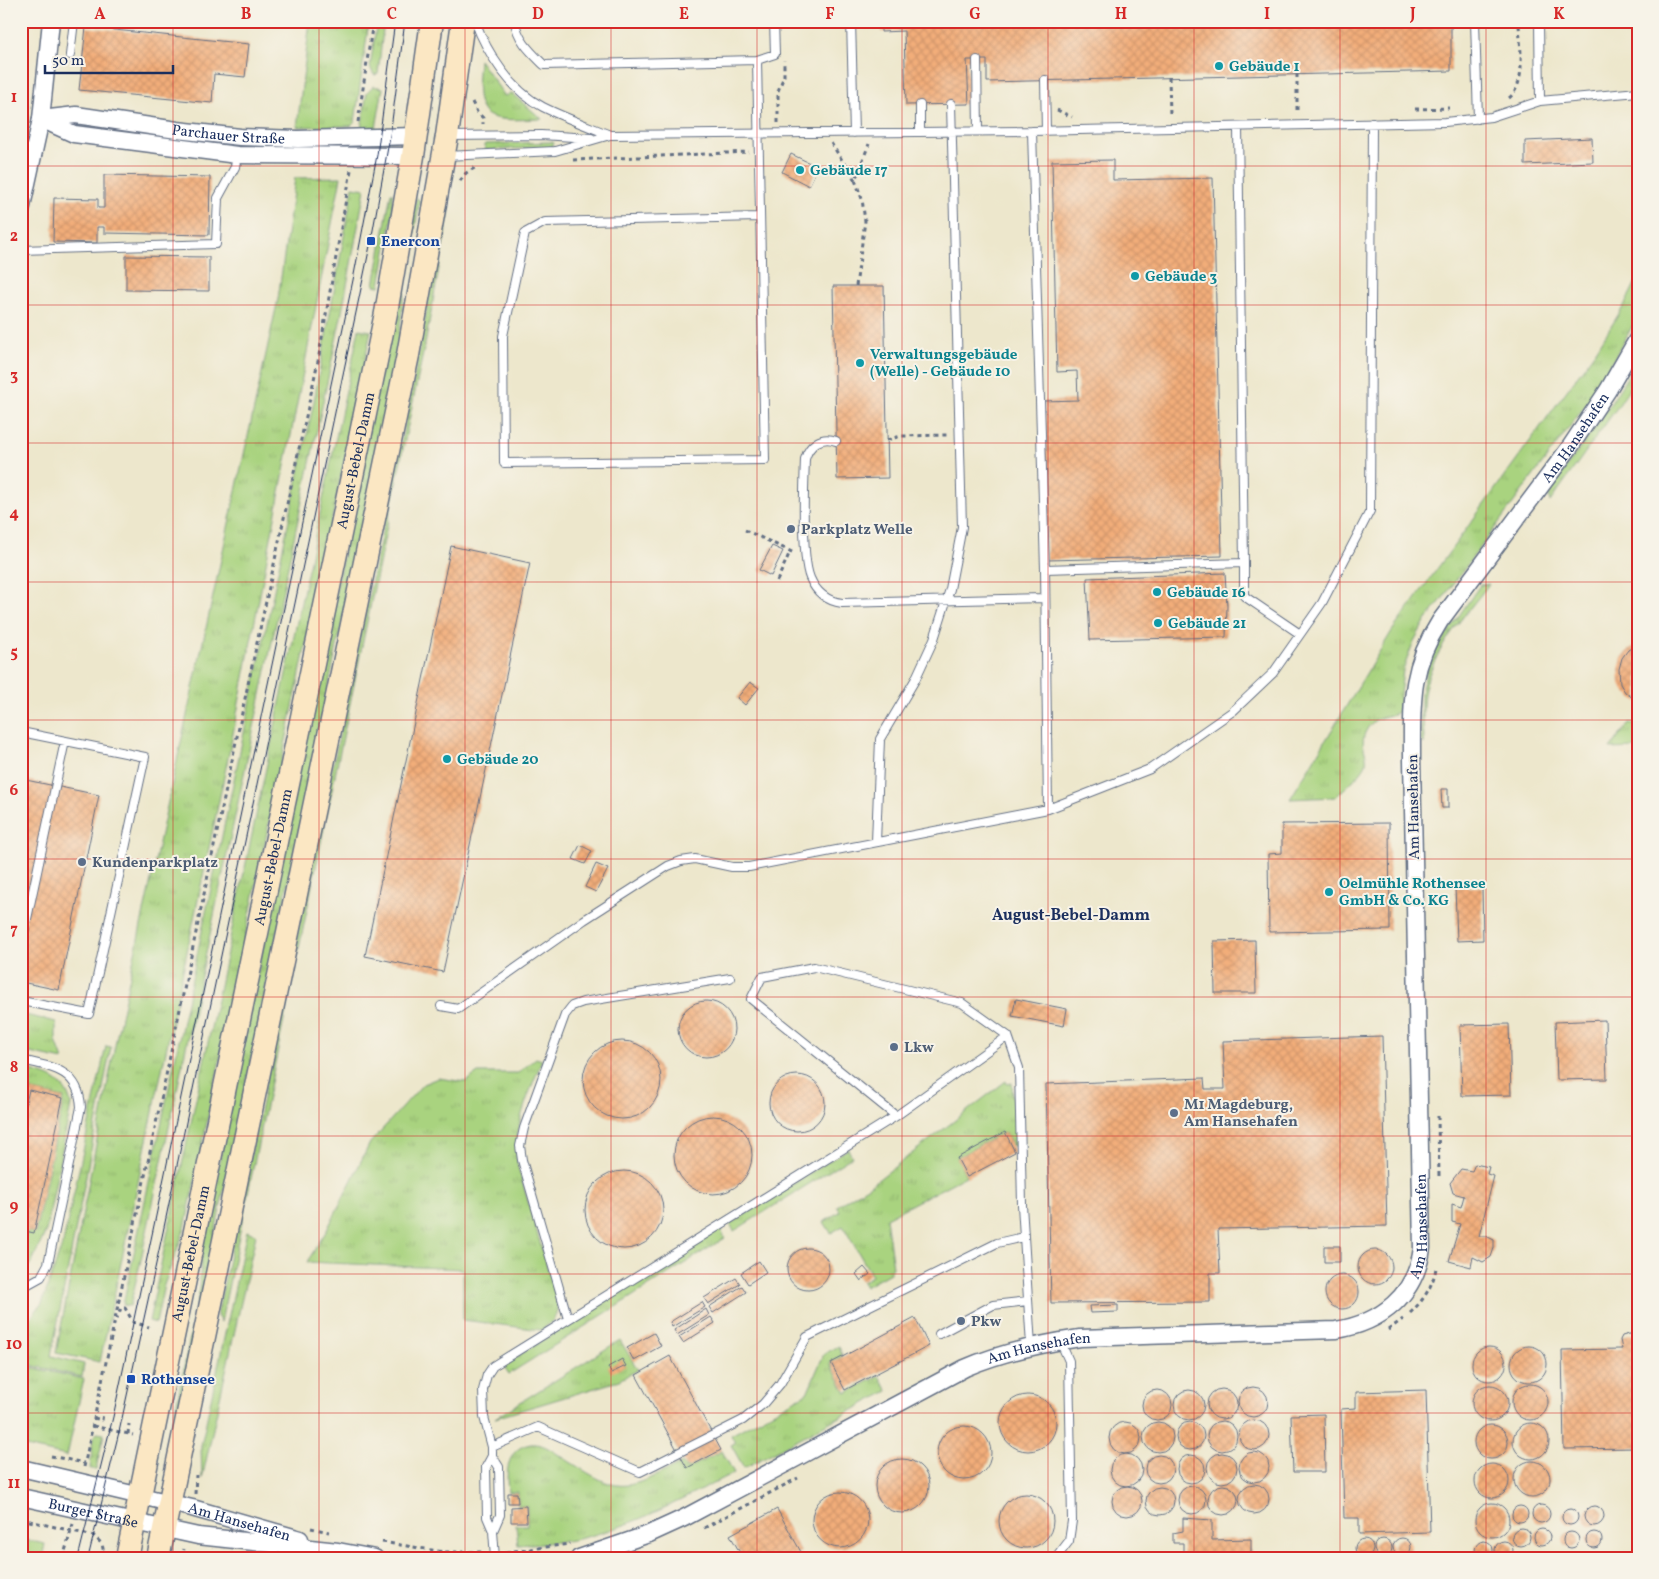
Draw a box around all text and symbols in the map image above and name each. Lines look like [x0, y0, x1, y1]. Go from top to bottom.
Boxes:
text: A [94, 4, 106, 26]
text: B [241, 4, 252, 26]
text: C [387, 4, 397, 26]
text: D [532, 4, 544, 26]
text: E [679, 4, 689, 26]
text: F [825, 4, 835, 26]
text: G [969, 4, 981, 26]
text: H [1115, 4, 1127, 26]
text: I [1264, 4, 1270, 26]
text: J [1409, 4, 1416, 26]
text: K [1553, 4, 1565, 26]
scale bar [45, 42, 172, 74]
text: 50 m [52, 51, 84, 72]
place label: Gebäude 1 [1229, 57, 1299, 78]
marker: Gebäude 1 [1213, 60, 1225, 72]
text: 1 [11, 87, 17, 109]
street label: Parchauer Straße [170, 120, 285, 151]
place label: Gebäude 17 [810, 161, 888, 182]
marker: Gebäude 17 [794, 164, 806, 176]
text: 2 [10, 226, 18, 248]
place label: Enercon [381, 232, 440, 253]
marker: Enercon [365, 235, 377, 247]
place label: Gebäude 3 [1145, 267, 1217, 288]
marker: Gebäude 3 [1129, 270, 1141, 282]
place label: Verwaltungsgebäude (Welle) - Gebäude 10 [870, 345, 1018, 383]
marker: Verwaltungsgebäude (Welle) - Gebäude 10 [854, 357, 866, 369]
text: 3 [10, 365, 18, 387]
street label: Am Hansehafen [1538, 389, 1615, 488]
street label: August-Bebel-Damm [332, 390, 381, 531]
text: 4 [9, 503, 19, 525]
place label: Parkplatz Welle [801, 520, 913, 541]
marker: Parkplatz Welle [785, 523, 797, 535]
place label: Gebäude 16 [1167, 583, 1246, 604]
marker: Gebäude 16 [1151, 586, 1163, 598]
place label: Gebäude 21 [1168, 614, 1246, 635]
marker: Gebäude 21 [1152, 617, 1164, 629]
text: 5 [10, 642, 18, 664]
place label: Gebäude 20 [457, 750, 538, 771]
marker: Gebäude 20 [441, 753, 453, 765]
street label: Am Hansehafen [1403, 754, 1426, 860]
text: 6 [10, 780, 19, 802]
street label: August-Bebel-Damm [250, 787, 299, 928]
place label: Kundenparkplatz [92, 853, 218, 874]
marker: Kundenparkplatz [76, 856, 88, 868]
place label: Oelmühle Rothensee GmbH & Co. KG [1339, 874, 1486, 912]
marker: Oelmühle Rothensee GmbH & Co. KG [1323, 886, 1335, 898]
district label: August-Bebel-Damm [992, 905, 1150, 927]
text: 7 [10, 919, 18, 941]
place label: Lkw [904, 1038, 934, 1059]
marker: Lkw [888, 1041, 900, 1053]
text: 8 [10, 1057, 18, 1079]
place label: M1 Magdeburg, Am Hansehafen [1184, 1095, 1298, 1133]
marker: M1 Magdeburg, Am Hansehafen [1168, 1107, 1180, 1119]
street label: Am Hansehafen [1405, 1173, 1434, 1283]
street label: August-Bebel-Damm [167, 1184, 216, 1324]
text: 9 [10, 1196, 19, 1218]
place label: Pkw [971, 1312, 1001, 1333]
marker: Pkw [955, 1315, 967, 1327]
street label: Am Hansehafen [985, 1329, 1091, 1371]
text: 10 [6, 1334, 22, 1356]
place label: Rothensee [141, 1370, 215, 1391]
marker: Rothensee [125, 1373, 137, 1385]
text: 11 [8, 1473, 20, 1495]
street label: Burger Straße [46, 1494, 140, 1535]
street label: Am Hansehafen [185, 1498, 293, 1548]

